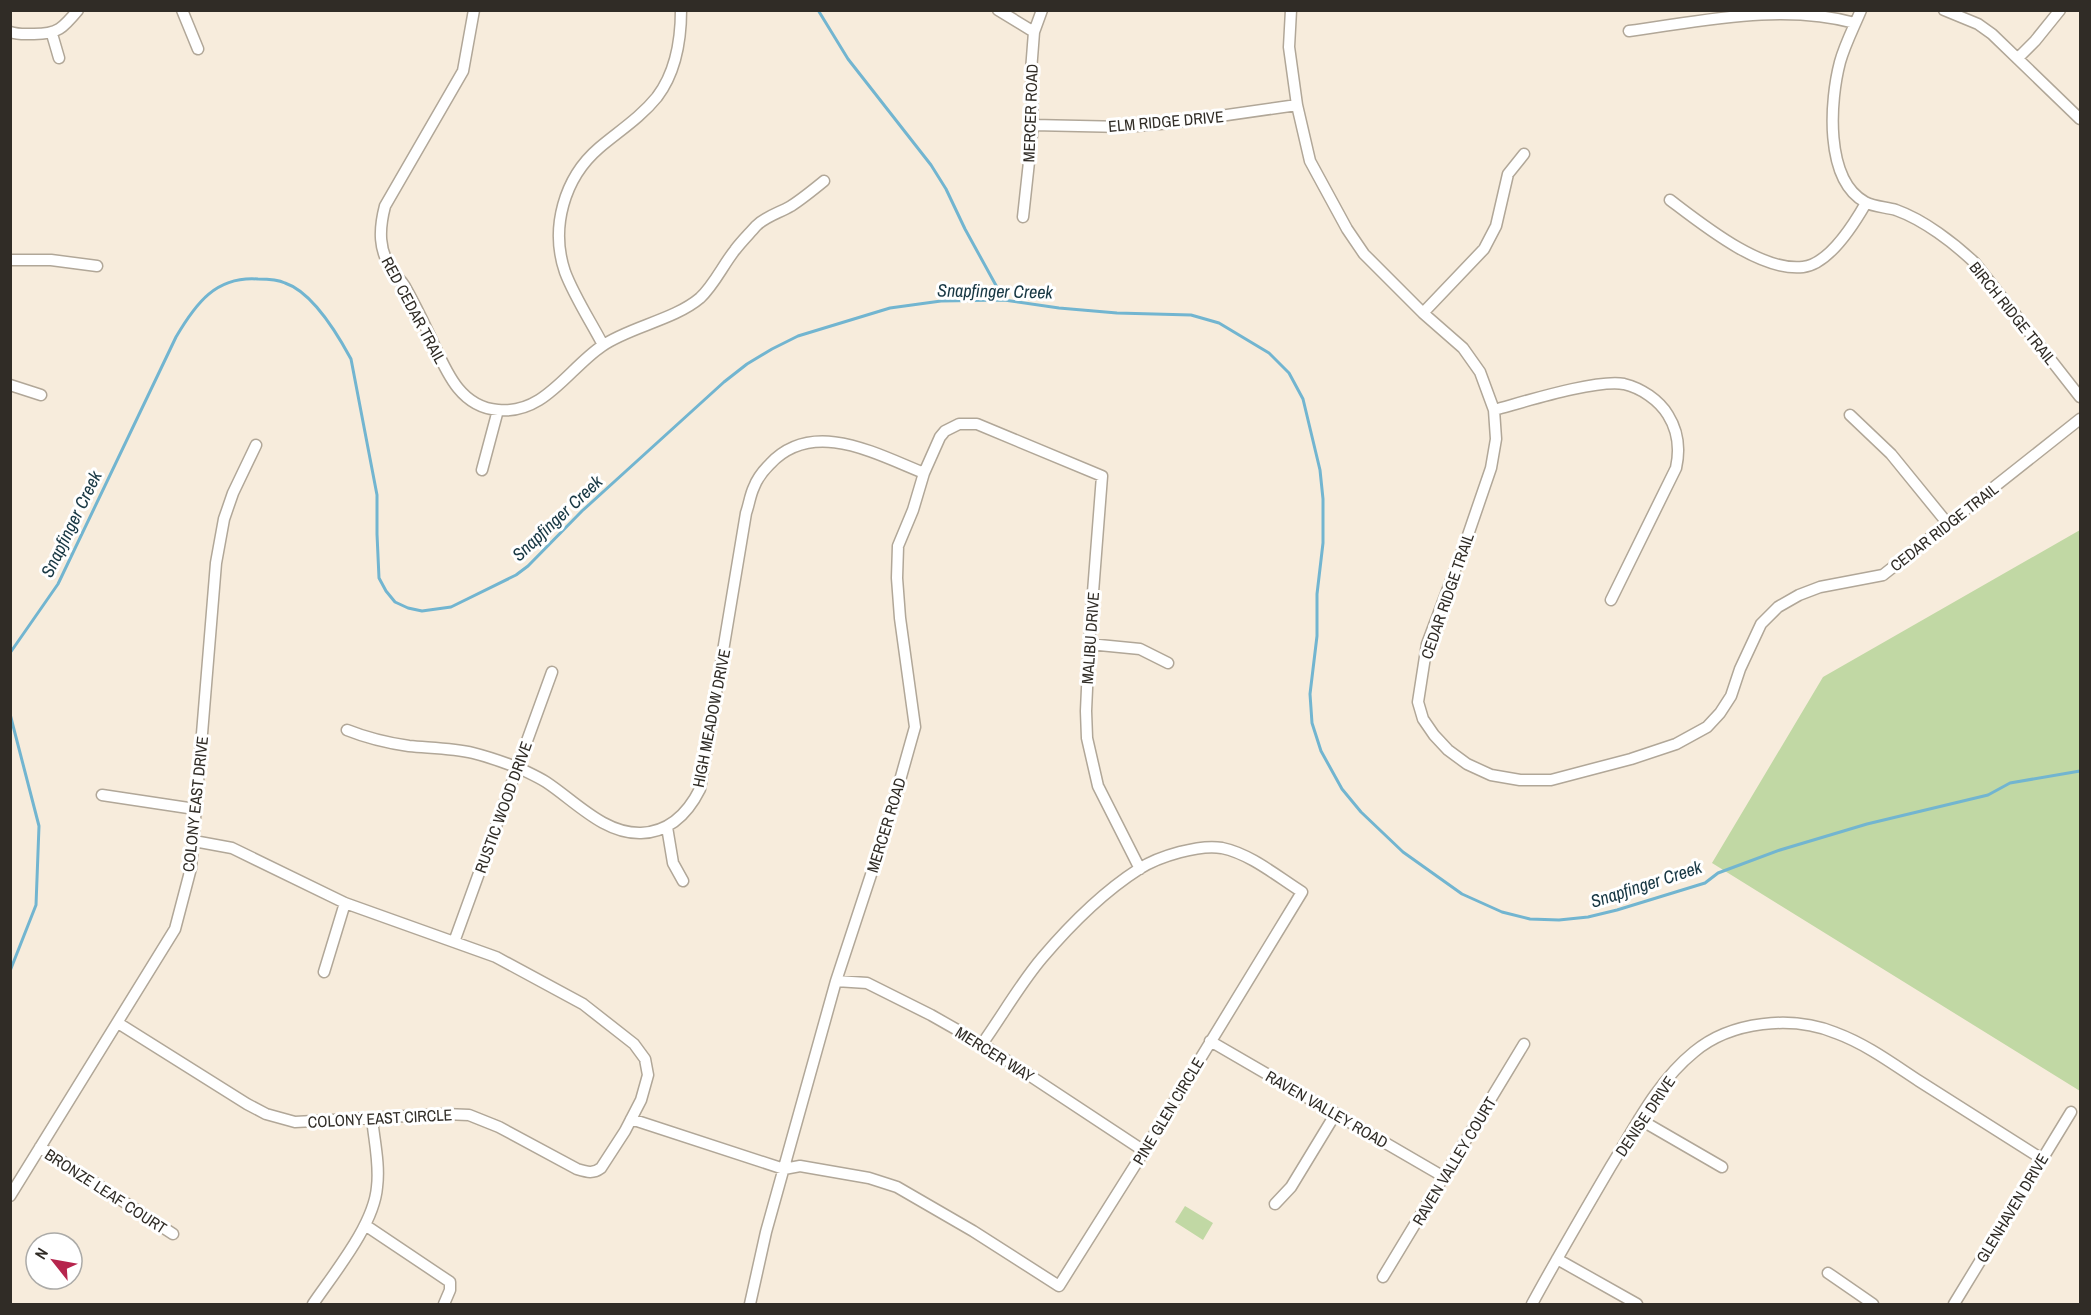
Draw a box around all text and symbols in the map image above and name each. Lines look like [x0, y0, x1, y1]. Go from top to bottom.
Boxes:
street label: MERCER ROAD [1017, 63, 1043, 163]
street label: ELM RIDGE DRIVE [1107, 105, 1225, 137]
street label: RED CEDAR TRAIL [377, 253, 452, 368]
street label: BIRCH RIDGE TRAIL [1965, 257, 2062, 370]
water label: Snapfinger Creek [937, 277, 1054, 305]
water label: Snapfinger Creek [34, 466, 108, 581]
water label: Snapfinger Creek [506, 469, 608, 567]
street label: CEDAR RIDGE TRAIL [1885, 477, 2003, 576]
street label: CEDAR RIDGE TRAIL [1415, 529, 1479, 662]
street label: MALIBU DRIVE [1076, 591, 1104, 685]
street label: HIGH MEADOW DRIVE [687, 647, 735, 789]
street label: COLONY EAST DRIVE [177, 735, 213, 873]
street label: RUSTIC WOOD DRIVE [469, 738, 537, 876]
street label: MERCER ROAD [861, 775, 911, 875]
water label: Snapfinger Creek [1587, 854, 1705, 914]
street label: MERCER WAY [951, 1021, 1039, 1087]
street label: PINE GLEN CIRCLE [1127, 1053, 1209, 1169]
street label: RAVEN VALLEY ROAD [1262, 1065, 1392, 1153]
street label: DENISE DRIVE [1610, 1071, 1680, 1161]
street label: RAVEN VALLEY COURT [1407, 1093, 1501, 1229]
street label: COLONY EAST CIRCLE [307, 1103, 453, 1133]
street label: BRONZE LEAF COURT [41, 1143, 171, 1239]
street label: GLENHAVEN DRIVE [1971, 1149, 2053, 1267]
north arrow [24, 1231, 84, 1291]
text: N [29, 1244, 53, 1263]

